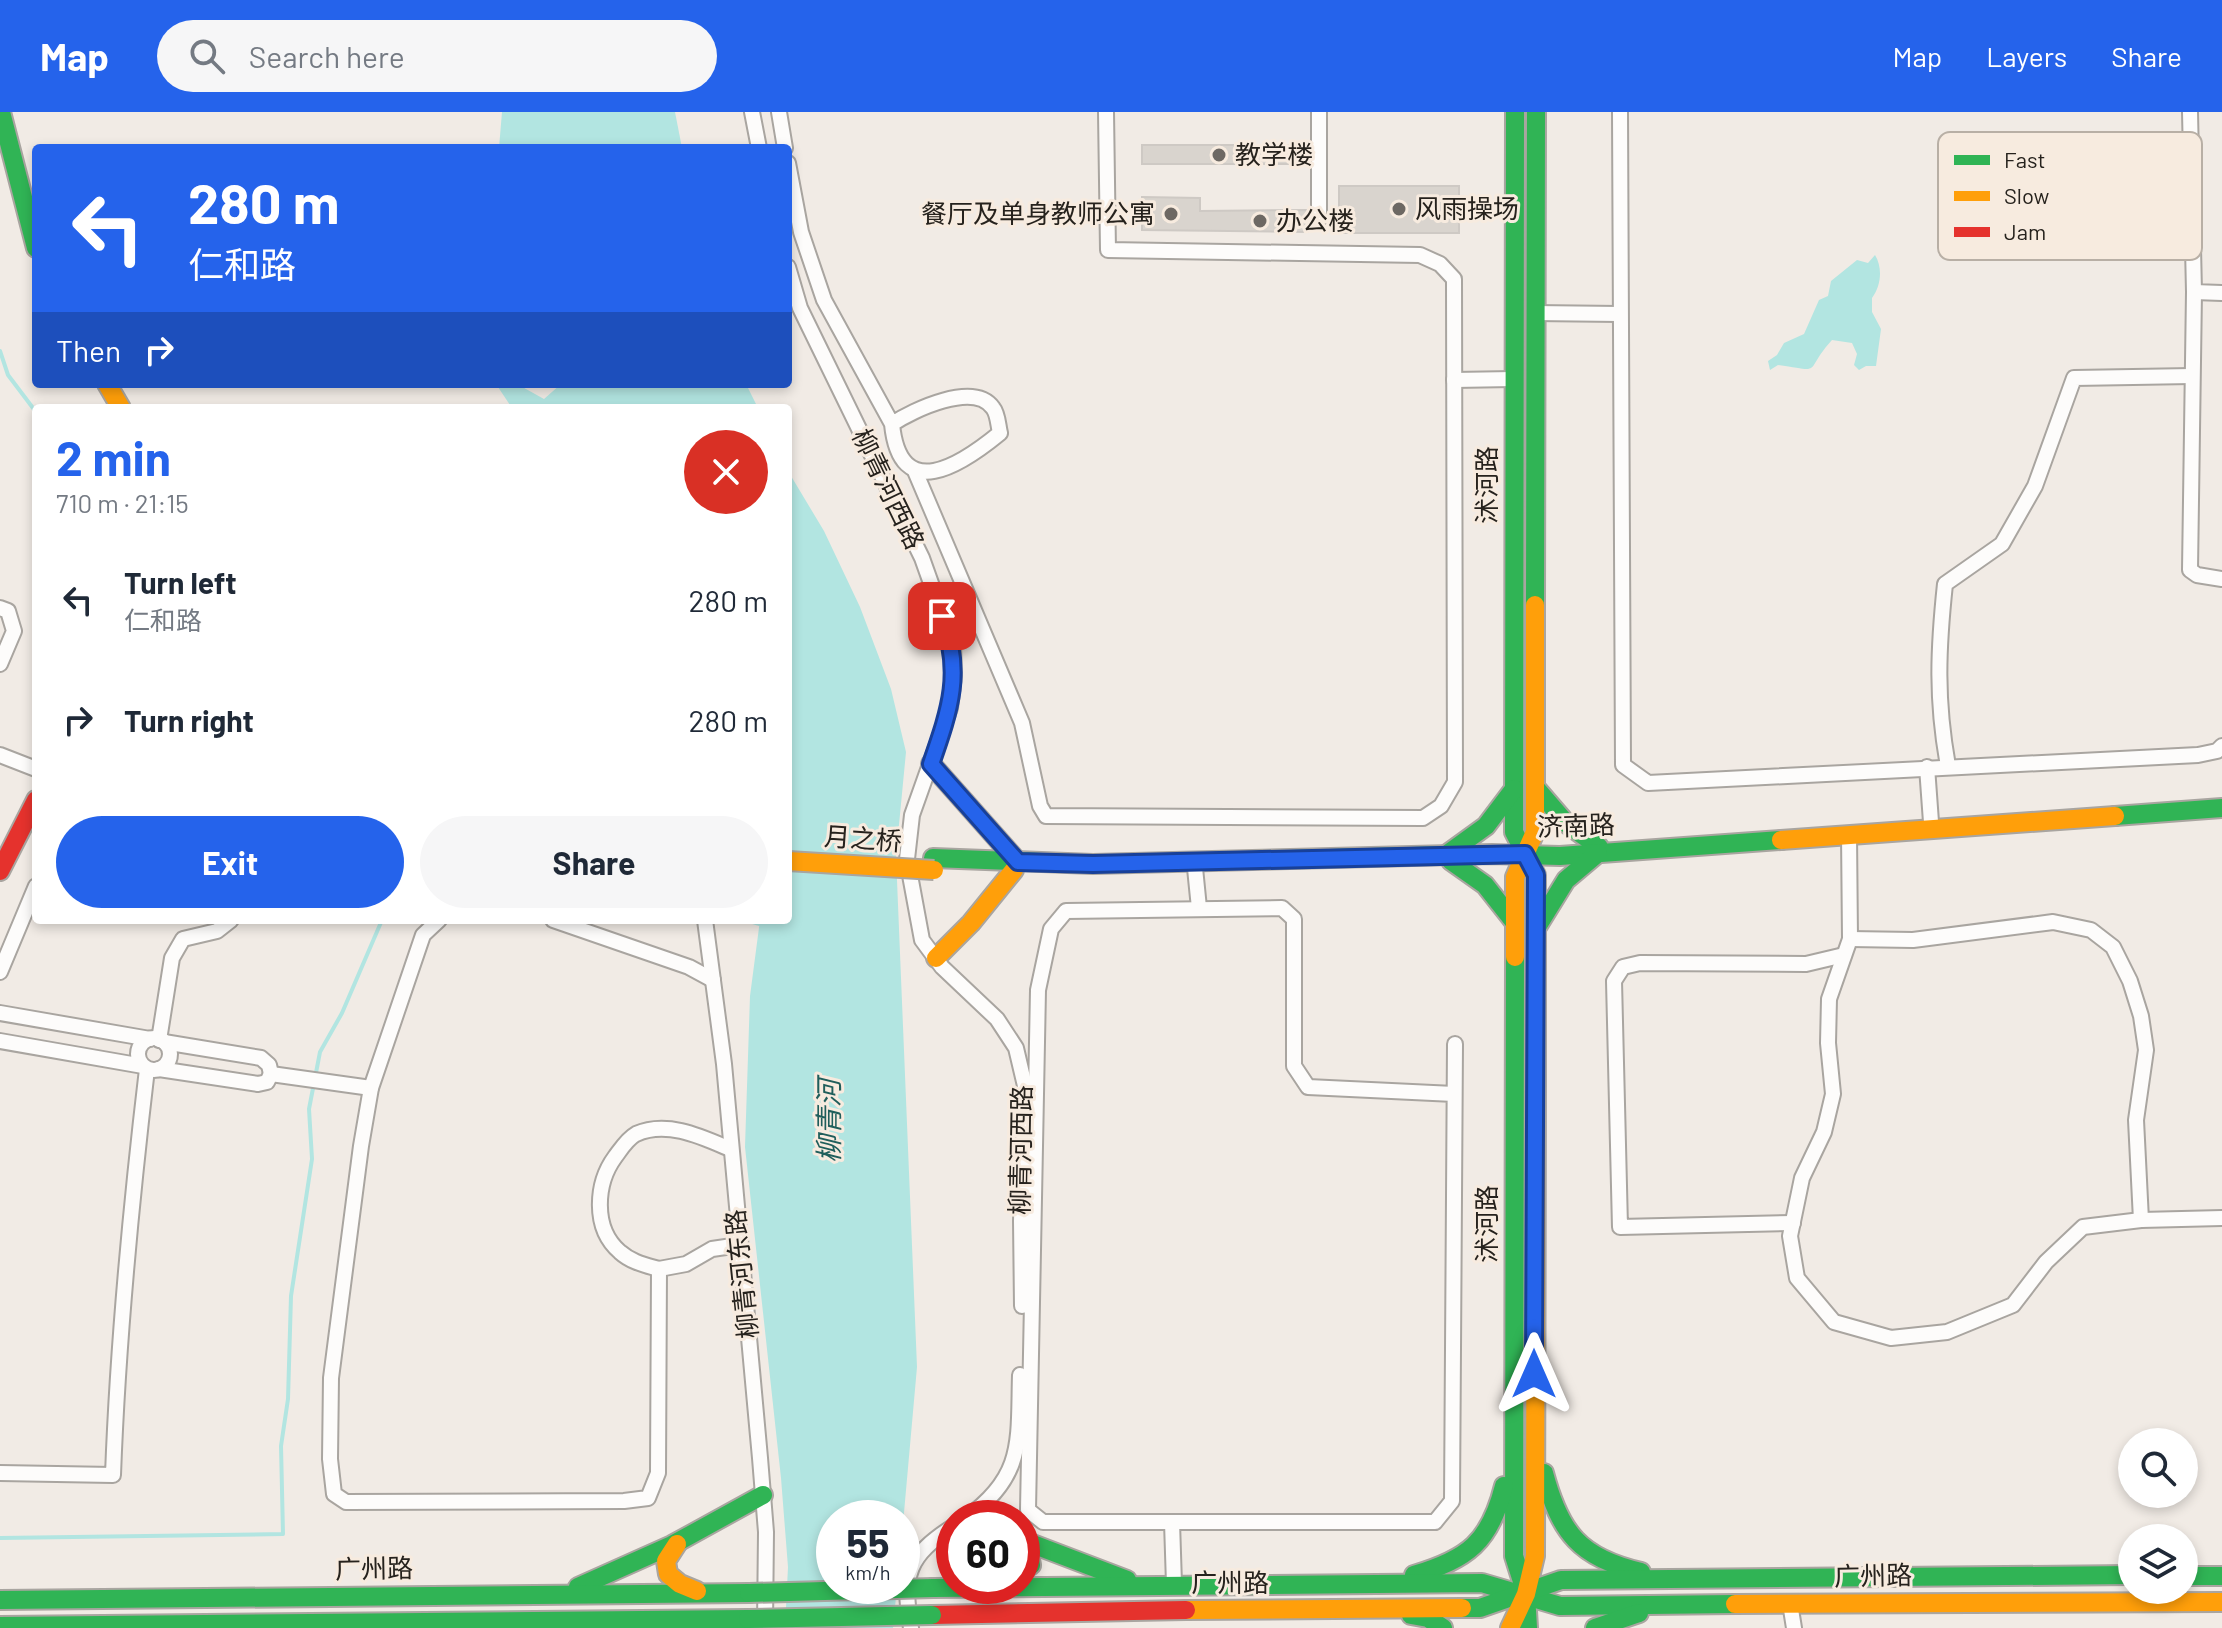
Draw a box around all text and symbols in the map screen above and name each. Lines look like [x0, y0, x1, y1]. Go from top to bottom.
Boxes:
search box [157, 20, 717, 92]
text: Map [40, 33, 109, 79]
icon: search [185, 34, 229, 78]
text: Search here [249, 38, 405, 74]
text: Map [1892, 39, 1942, 73]
text: Layers [1986, 39, 2067, 73]
text: Share [2111, 39, 2182, 73]
legend [1938, 132, 2202, 260]
place label: 教学楼 [1235, 138, 1313, 169]
marker: 教学楼 [1210, 146, 1228, 164]
text: Fast [2004, 146, 2046, 172]
text: 280 m [188, 168, 340, 235]
icon: left [56, 176, 160, 280]
text: Slow [2004, 182, 2049, 208]
place label: 风雨操场 [1415, 192, 1519, 223]
place label: 餐厅及单身教师公寓 [921, 197, 1155, 228]
marker: 风雨操场 [1390, 200, 1408, 218]
place label: 办公楼 [1276, 204, 1354, 235]
marker: 餐厅及单身教师公寓 [1162, 205, 1180, 223]
marker: 办公楼 [1251, 212, 1269, 230]
text: Jam [2004, 218, 2046, 244]
text: 仁和路 [188, 242, 296, 285]
icon: right [137, 328, 181, 372]
text: Then [56, 332, 121, 368]
street label: 柳青河西路 [847, 423, 932, 554]
text: 2 min [56, 428, 171, 486]
button: close [684, 430, 768, 514]
street label: 沭河路 [1470, 446, 1501, 524]
text: 710 m · 21:15 [56, 487, 189, 518]
text: Turn left [124, 564, 237, 600]
icon: left [56, 578, 100, 622]
text: 280 m [689, 582, 768, 618]
pin [908, 582, 976, 650]
icon: arrive [920, 594, 964, 638]
text: 仁和路 [124, 604, 202, 635]
icon: right [56, 698, 100, 742]
text: Turn right [124, 702, 254, 738]
text: 280 m [689, 702, 768, 738]
street label: 济南路 [1536, 808, 1615, 841]
button: Exit [56, 816, 404, 908]
button: Share [420, 816, 768, 908]
street label: 月之桥 [823, 819, 903, 856]
water label: 柳青河 [811, 1074, 845, 1163]
street label: 柳青河西路 [1003, 1085, 1036, 1215]
street label: 沭河路 [1470, 1185, 1501, 1263]
street label: 柳青河东路 [718, 1208, 763, 1340]
position arrow [1492, 1332, 1576, 1416]
map controls [2118, 1428, 2198, 1604]
button: search [2118, 1428, 2198, 1508]
speed limit sign: 60 [936, 1500, 1040, 1604]
text: 55 [846, 1518, 890, 1566]
button: layers [2118, 1524, 2198, 1604]
street label: 广州路 [335, 1551, 413, 1584]
street label: 广州路 [1834, 1558, 1912, 1591]
text: km/h [845, 1560, 891, 1584]
street label: 广州路 [1191, 1566, 1269, 1597]

